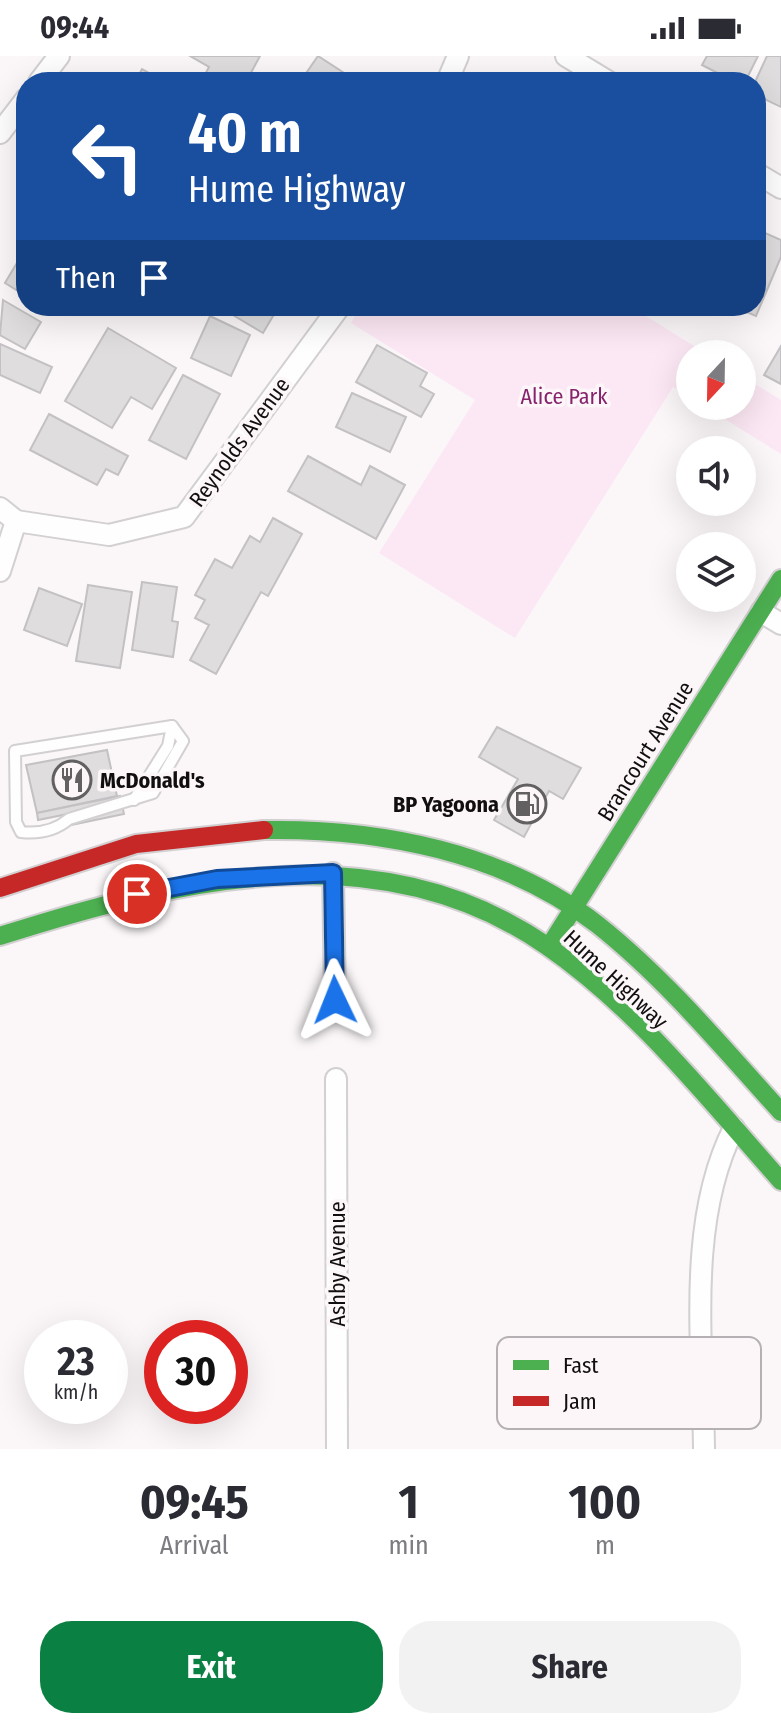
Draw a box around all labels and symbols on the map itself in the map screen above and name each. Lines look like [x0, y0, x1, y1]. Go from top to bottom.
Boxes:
north arrow [676, 340, 756, 420]
street label: Reynolds Avenue [183, 372, 295, 512]
park label: Alice Park [520, 383, 608, 410]
street label: Brancourt Avenue [592, 676, 699, 826]
restaurant icon: McDonald's [51, 759, 93, 801]
place label: McDonald's [100, 767, 205, 794]
fuel station icon: BP Yagoona [506, 783, 548, 825]
place label: BP Yagoona [393, 791, 499, 818]
pin [103, 860, 171, 928]
street label: Hume Highway [558, 924, 674, 1035]
position arrow [293, 958, 377, 1042]
street label: Ashby Avenue [324, 1201, 351, 1327]
speed limit sign: 30 [144, 1320, 248, 1424]
legend [497, 1337, 761, 1429]
text: Fast [563, 1352, 599, 1379]
text: Jam [563, 1388, 597, 1415]

